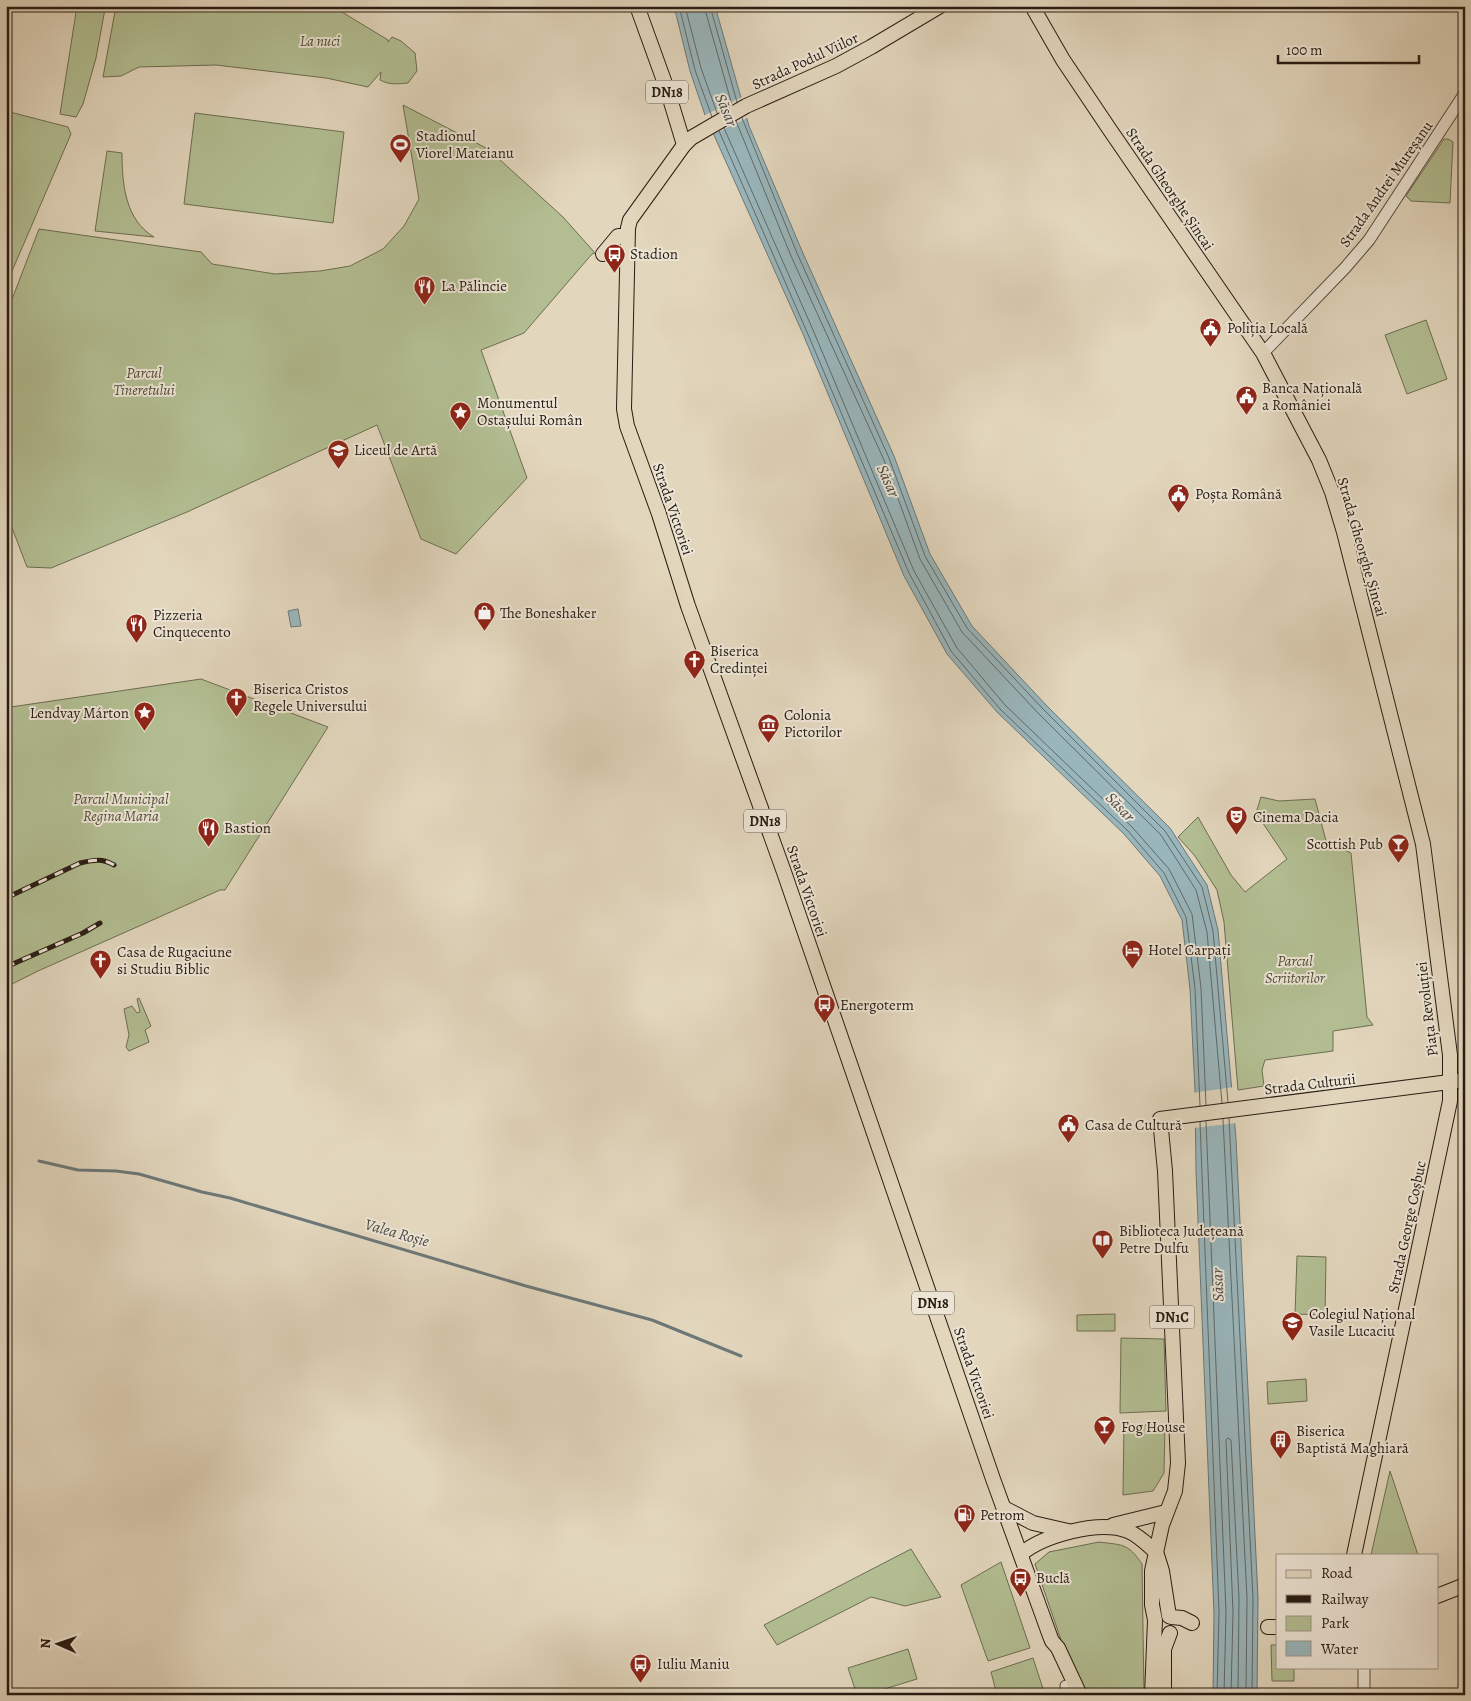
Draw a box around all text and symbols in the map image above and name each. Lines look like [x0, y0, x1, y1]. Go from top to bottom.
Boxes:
street label: Strada Podul Viilor [749, 27, 862, 94]
park label: La nuci [300, 31, 340, 51]
scale bar [1278, 32, 1420, 64]
text: 100 m [1286, 40, 1323, 60]
road number: DN18 [646, 80, 688, 104]
water label: Săsar [709, 90, 743, 130]
street label: Strada Andrei Mureșanu [1335, 116, 1438, 251]
street label: Strada Gheorghe Șincai [1121, 124, 1219, 254]
place label: Stadionul Viorel Mateianu [415, 126, 515, 163]
sports icon: Stadionul Viorel Mateianu [388, 133, 412, 164]
bus stop icon: Stadion [602, 242, 626, 273]
place label: Stadion [630, 244, 678, 264]
restaurant icon: La Pălincie [413, 274, 437, 305]
place label: La Pălincie [441, 276, 507, 296]
public building icon: Poliția Locală [1199, 316, 1223, 347]
place label: Poliția Locală [1227, 318, 1308, 338]
park label: Parcul Tineretului [113, 363, 175, 400]
place label: Banca Națională a României [1262, 378, 1362, 415]
public building icon: Banca Națională a României [1234, 385, 1258, 416]
place label: Monumentul Ostașului Român [477, 393, 582, 430]
place icon: Monumentul Ostașului Român [449, 400, 473, 431]
school or university icon: Liceul de Artă [326, 438, 350, 469]
place label: Liceul de Artă [354, 440, 437, 460]
street label: Strada Victoriei [648, 460, 698, 558]
water label: Săsar [871, 461, 905, 501]
street label: Strada Gheorghe Șincai [1333, 475, 1391, 619]
public building icon: Poșta Română [1167, 482, 1191, 513]
place label: Poșta Română [1195, 484, 1282, 504]
shop icon: The Boneshaker [472, 601, 496, 632]
place label: The Boneshaker [500, 603, 597, 623]
place label: Pizzeria Cinquecento [153, 605, 231, 642]
restaurant icon: Pizzeria Cinquecento [125, 612, 149, 643]
place label: Biserica Credinței [710, 641, 768, 678]
church icon: Biserica Credinței [682, 648, 706, 679]
place label: Biserica Cristos Regele Universului [253, 679, 367, 716]
church icon: Biserica Cristos Regele Universului [225, 686, 249, 717]
place icon: Lendvay Márton [133, 701, 157, 732]
place label: Lendvay Márton [30, 703, 129, 723]
place label: Colonia Pictorilor [784, 705, 842, 742]
museum icon: Colonia Pictorilor [756, 712, 780, 743]
water label: Săsar [1100, 787, 1140, 827]
park label: Parcul Municipal Regina Maria [73, 789, 169, 826]
theatre icon: Cinema Dacia [1225, 805, 1249, 836]
place label: Cinema Dacia [1253, 807, 1339, 827]
road number: DN18 [744, 809, 786, 832]
restaurant icon: Bastion [196, 816, 220, 847]
place label: Bastion [224, 818, 271, 838]
bar icon: Scottish Pub [1387, 832, 1411, 863]
place label: Scottish Pub [1307, 834, 1383, 854]
street label: Strada Victoriei [782, 842, 832, 940]
hotel icon: Hotel Carpați [1120, 938, 1144, 969]
place label: Hotel Carpați [1148, 940, 1231, 960]
place label: Casa de Rugaciune si Studiu Biblic [117, 942, 232, 979]
church icon: Casa de Rugaciune si Studiu Biblic [89, 949, 113, 980]
park label: Parcul Scriitorilor [1265, 951, 1326, 988]
street label: Piața Revoluției [1411, 960, 1443, 1058]
bus stop icon: Energoterm [812, 993, 836, 1024]
place label: Energoterm [840, 995, 915, 1015]
street label: Strada Culturii [1263, 1068, 1357, 1100]
public building icon: Casa de Cultură [1057, 1113, 1081, 1144]
place label: Casa de Cultură [1085, 1115, 1182, 1135]
street label: Strada George Coșbuc [1383, 1159, 1431, 1295]
water label: Valea Roșie [362, 1213, 432, 1253]
place label: Biblioteca Județeană Petre Dulfu [1119, 1221, 1244, 1258]
library icon: Biblioteca Județeană Petre Dulfu [1091, 1228, 1115, 1259]
water label: Săsar [1206, 1267, 1230, 1302]
road number: DN18 [912, 1292, 954, 1315]
place label: Colegiul Național Vasile Lucaciu [1308, 1304, 1416, 1341]
road number: DN1C [1150, 1305, 1194, 1328]
school or university icon: Colegiul Național Vasile Lucaciu [1281, 1311, 1305, 1342]
street label: Strada Victoriei [949, 1324, 999, 1422]
bar icon: Fog House [1093, 1415, 1117, 1446]
place label: Fog House [1121, 1417, 1186, 1437]
place label: Biserica Baptistă Maghiară [1296, 1421, 1409, 1458]
building icon: Biserica Baptistă Maghiară [1268, 1428, 1292, 1459]
fuel station icon: Petrom [952, 1503, 976, 1534]
place label: Petrom [980, 1505, 1025, 1525]
legend [1276, 1554, 1438, 1668]
text: Road [1321, 1563, 1353, 1583]
bus stop icon: Buclă [1008, 1566, 1032, 1597]
place label: Buclă [1036, 1568, 1070, 1588]
text: Railway [1321, 1589, 1369, 1609]
text: Park [1321, 1613, 1350, 1633]
north arrow [32, 1618, 82, 1668]
text: N [36, 1638, 55, 1649]
text: Water [1320, 1639, 1358, 1659]
bus stop icon: Iuliu Maniu [629, 1652, 653, 1683]
place label: Iuliu Maniu [657, 1654, 731, 1674]

